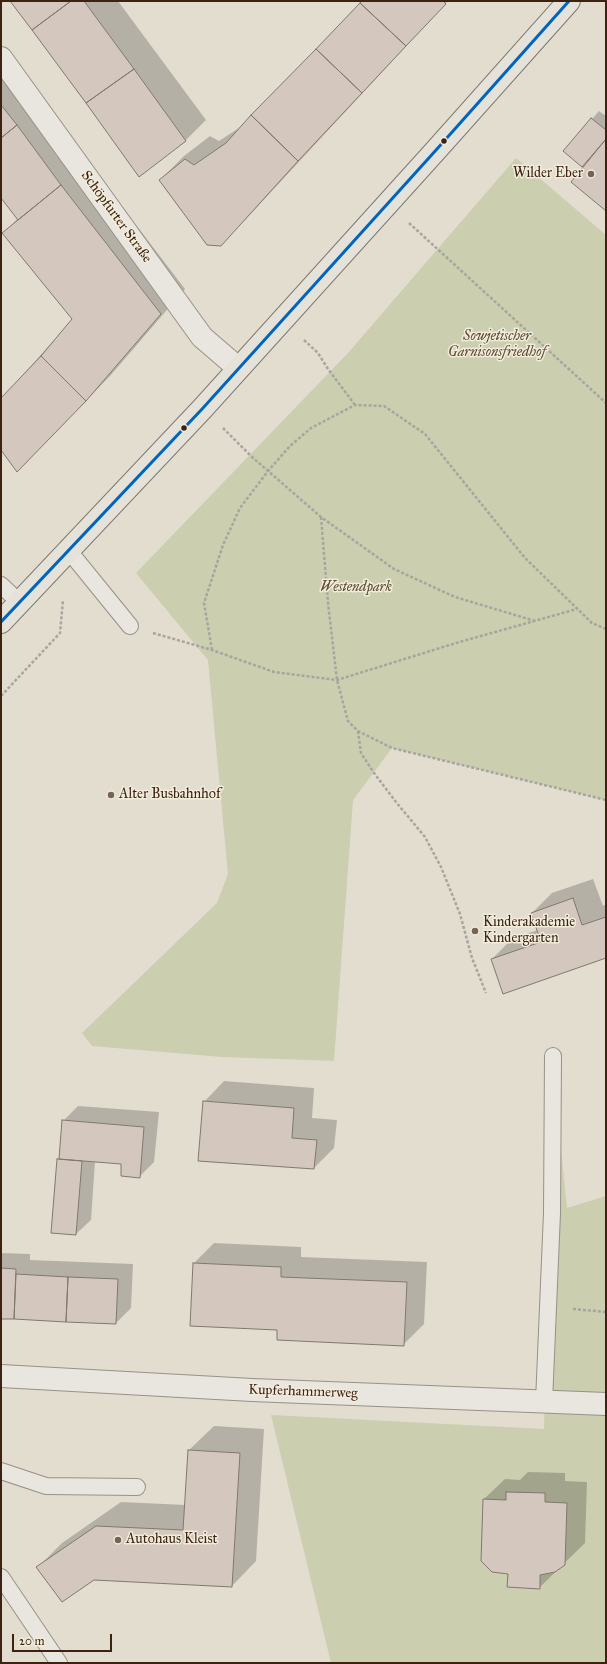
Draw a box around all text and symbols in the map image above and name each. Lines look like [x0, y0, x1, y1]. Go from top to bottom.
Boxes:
unlabelled marker [439, 136, 449, 146]
place label: Wilder Eber [513, 166, 583, 182]
street label: Schöpfurter Straße [77, 168, 155, 266]
marker: Wilder Eber [586, 169, 596, 179]
park label: Sowjetischer Garnisonsfriedhof [448, 329, 546, 362]
unlabelled marker [179, 423, 189, 433]
park label: Westendpark [320, 580, 392, 596]
place label: Alter Busbahnhof [119, 787, 221, 803]
marker: Alter Busbahnhof [106, 790, 116, 800]
place label: Kinderakademie Kindergarten [483, 915, 575, 948]
marker: Kinderakademie Kindergarten [470, 926, 480, 936]
street label: Kupferhammerweg [248, 1382, 358, 1402]
place label: Autohaus Kleist [126, 1532, 217, 1548]
marker: Autohaus Kleist [113, 1535, 123, 1545]
scale bar [14, 1626, 114, 1652]
text: 20 m [19, 1634, 45, 1648]

